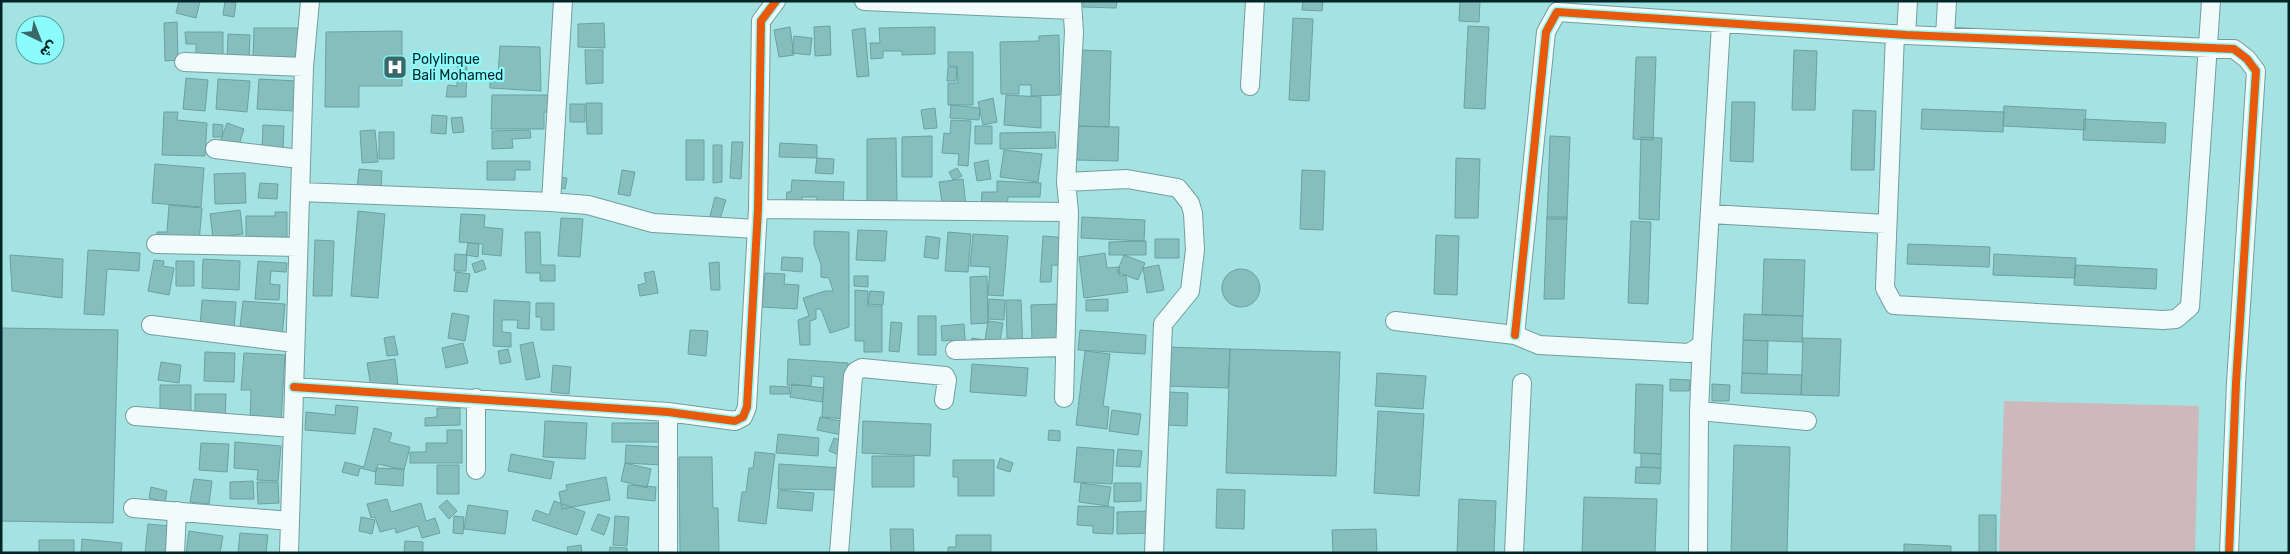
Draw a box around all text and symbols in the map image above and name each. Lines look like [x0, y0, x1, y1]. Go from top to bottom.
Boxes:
north arrow [15, 15, 65, 65]
text: ش [36, 37, 61, 62]
place label: Polylinque Bali Mohamed [412, 51, 503, 84]
hospital icon: Polylinque Bali Mohamed [382, 54, 408, 80]

